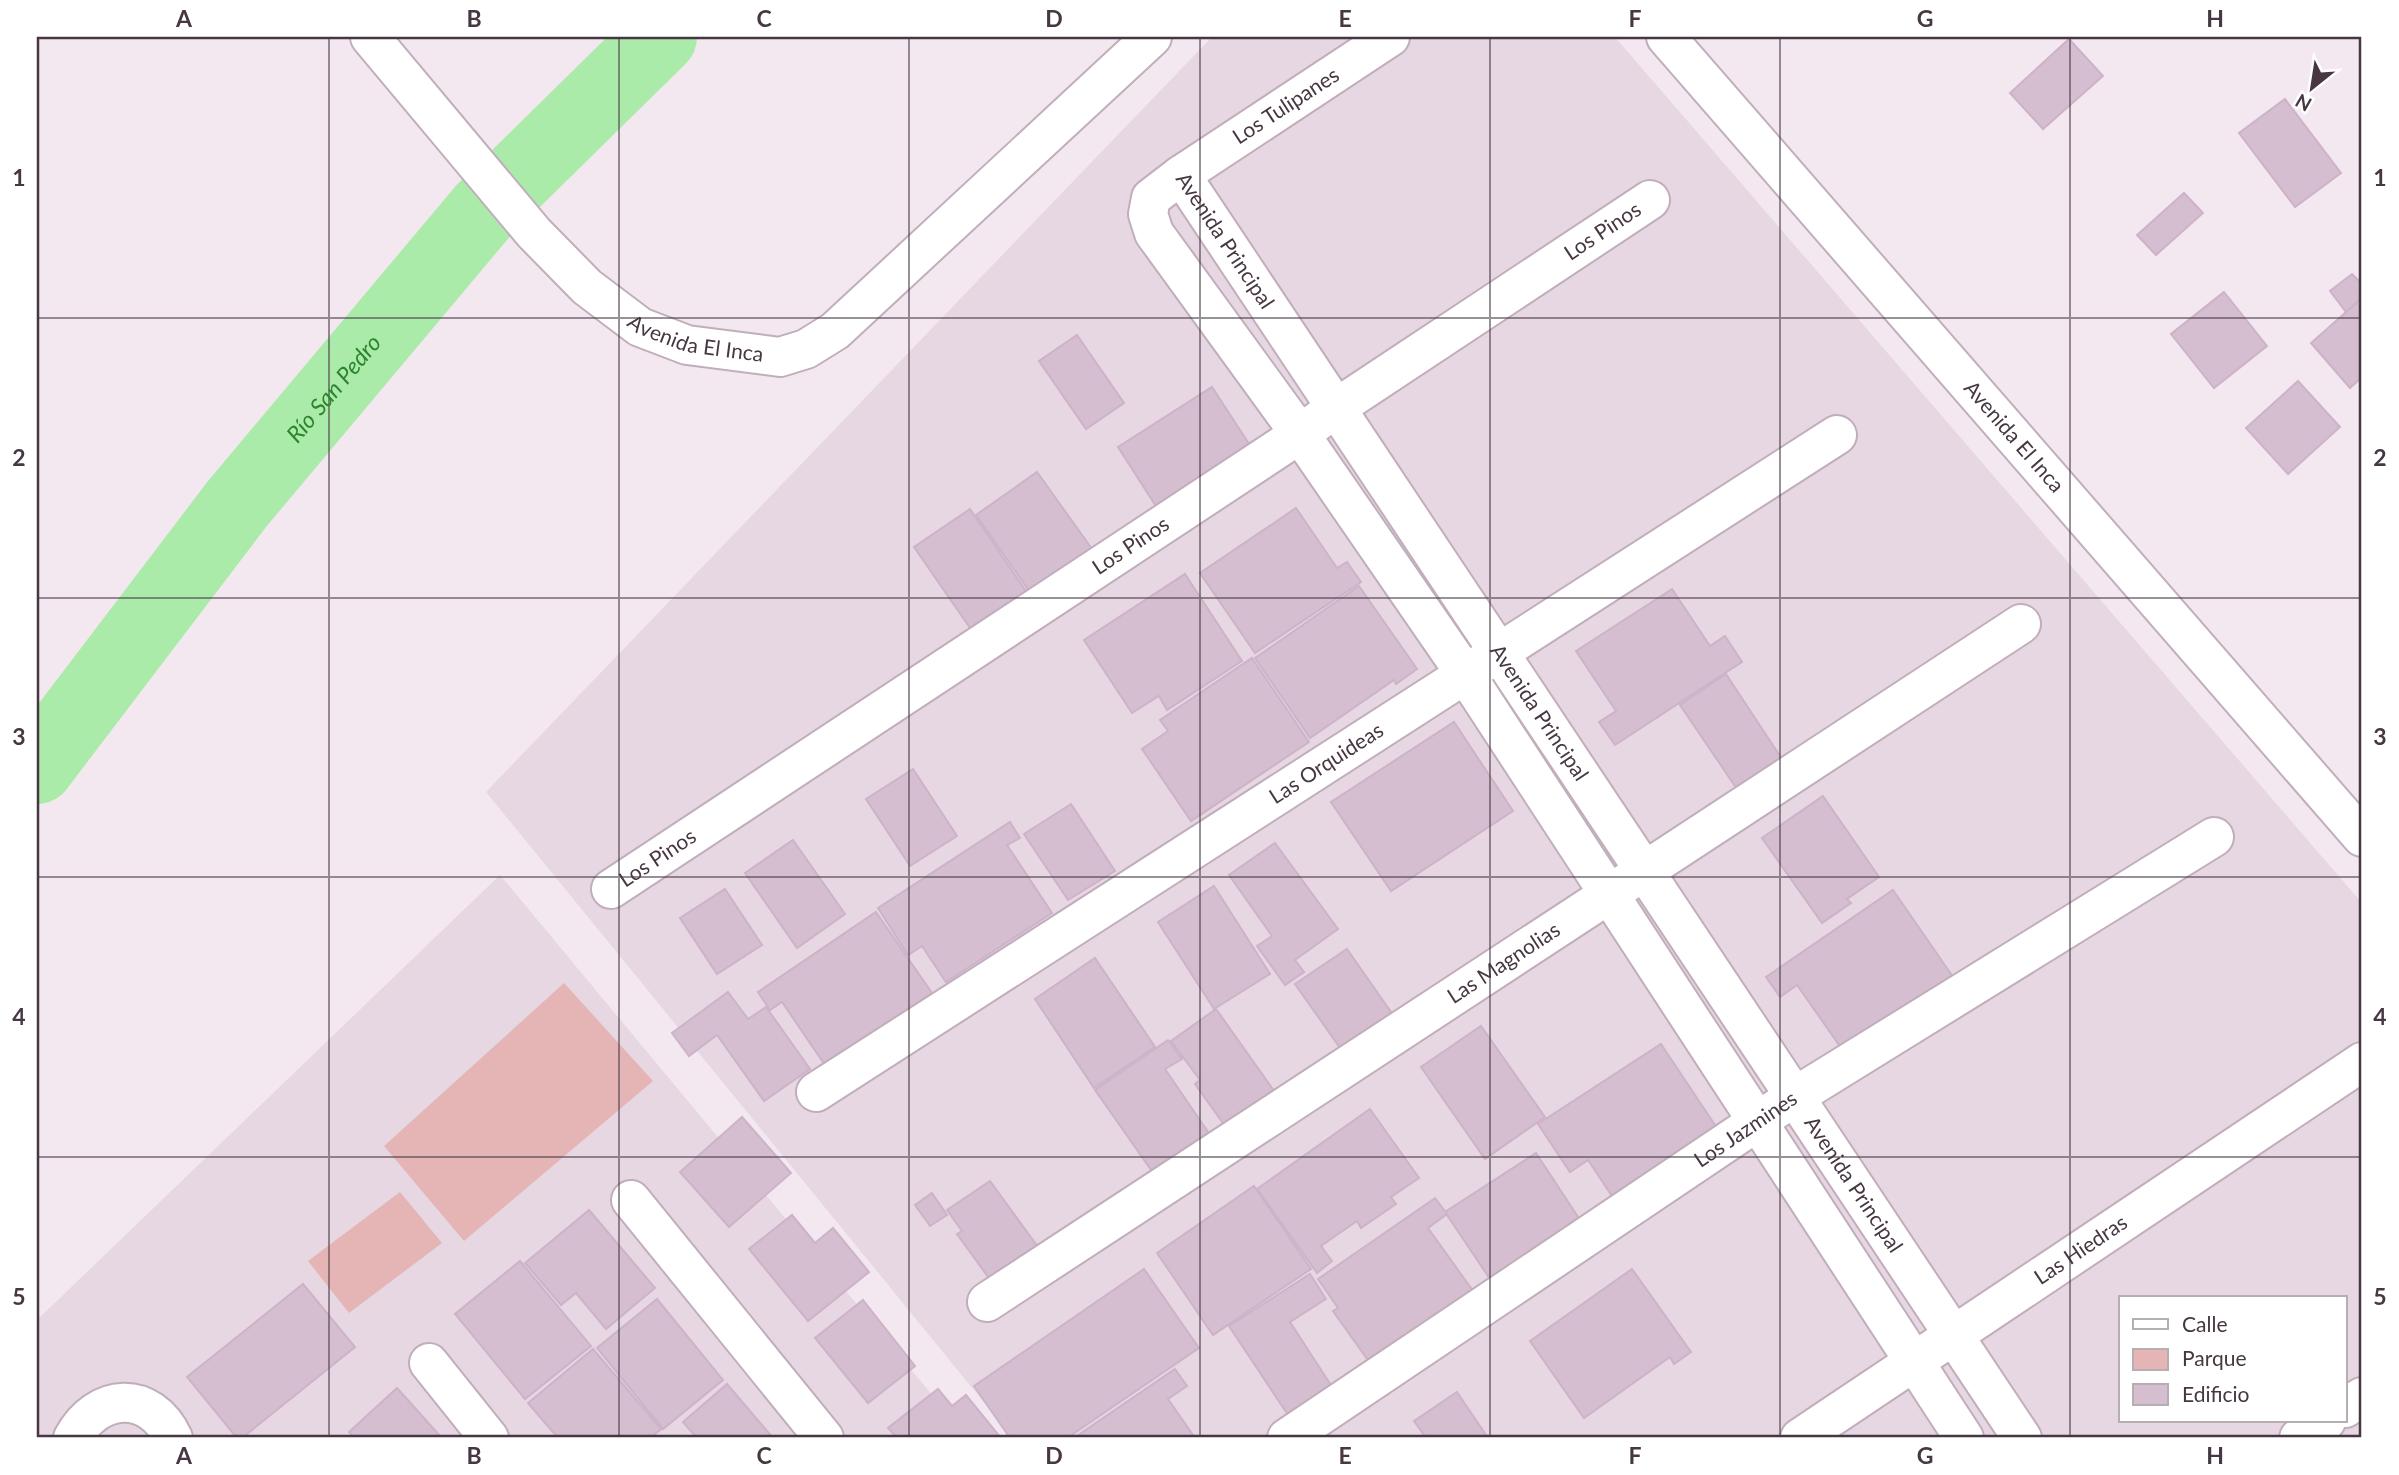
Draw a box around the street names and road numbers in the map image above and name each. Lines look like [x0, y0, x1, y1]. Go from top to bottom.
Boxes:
street label: Los Tulipanes [1227, 61, 1343, 148]
street label: Avenida Principal [1172, 167, 1280, 313]
street label: Los Pinos [1559, 196, 1645, 264]
street label: Avenida El Inca [623, 308, 765, 366]
street label: Avenida El Inca [1960, 375, 2070, 497]
street label: Los Pinos [1087, 510, 1173, 579]
street label: Avenida Principal [1486, 639, 1595, 785]
street label: Las Orquideas [1264, 716, 1387, 808]
street label: Los Pinos [614, 823, 700, 891]
street label: Las Magnolias [1442, 916, 1564, 1008]
street label: Los Jazmines [1689, 1085, 1801, 1172]
street label: Avenida Principal [1800, 1111, 1909, 1257]
street label: Las Hiedras [2029, 1209, 2131, 1289]

